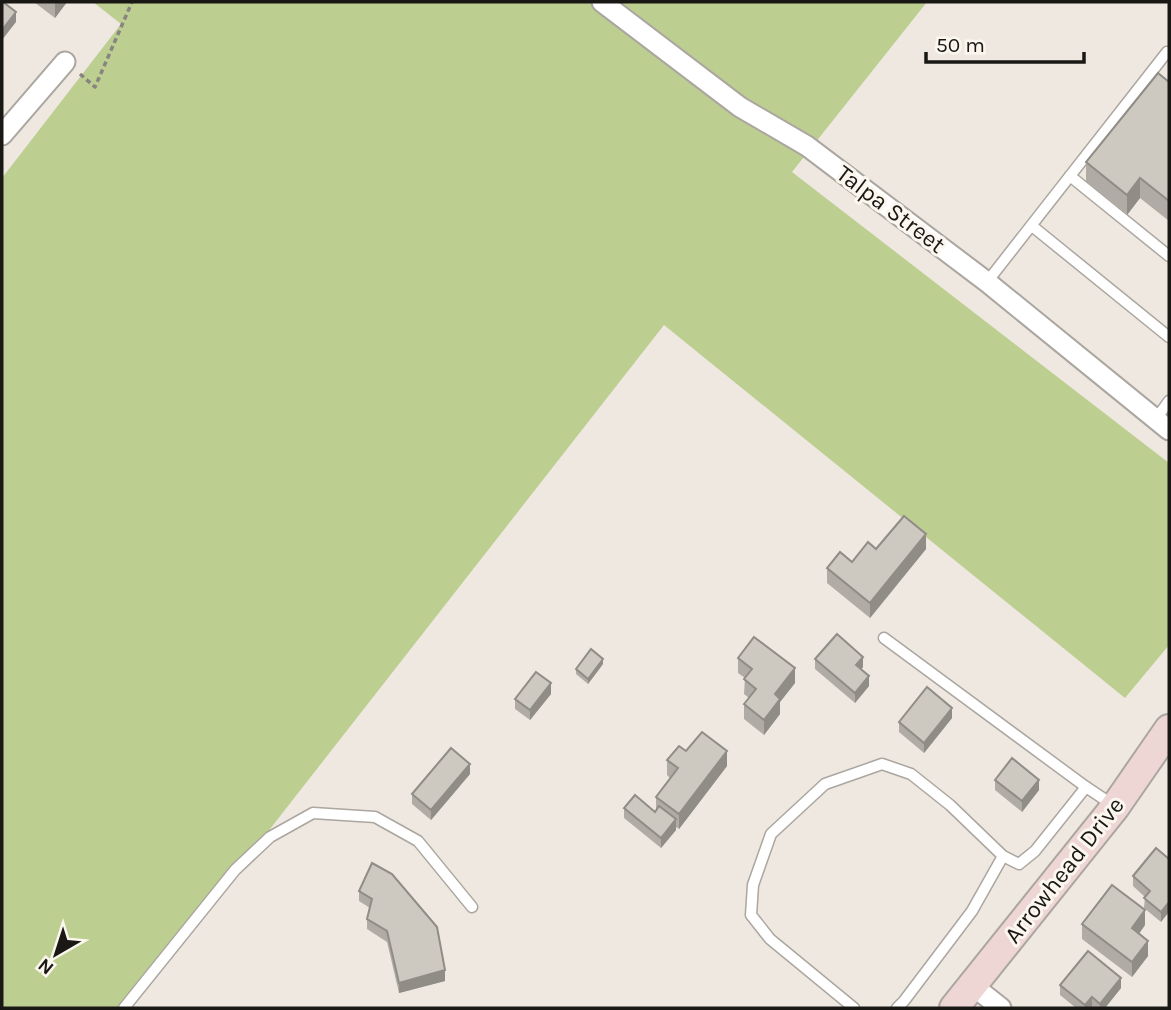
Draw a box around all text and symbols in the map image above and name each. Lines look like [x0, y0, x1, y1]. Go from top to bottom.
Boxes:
scale bar [926, 21, 1084, 65]
text: 50 m [936, 33, 985, 57]
street label: Talpa Street [831, 159, 951, 259]
street label: Arrowhead Drive [998, 791, 1130, 949]
north arrow [21, 919, 91, 989]
text: N [34, 954, 58, 979]

